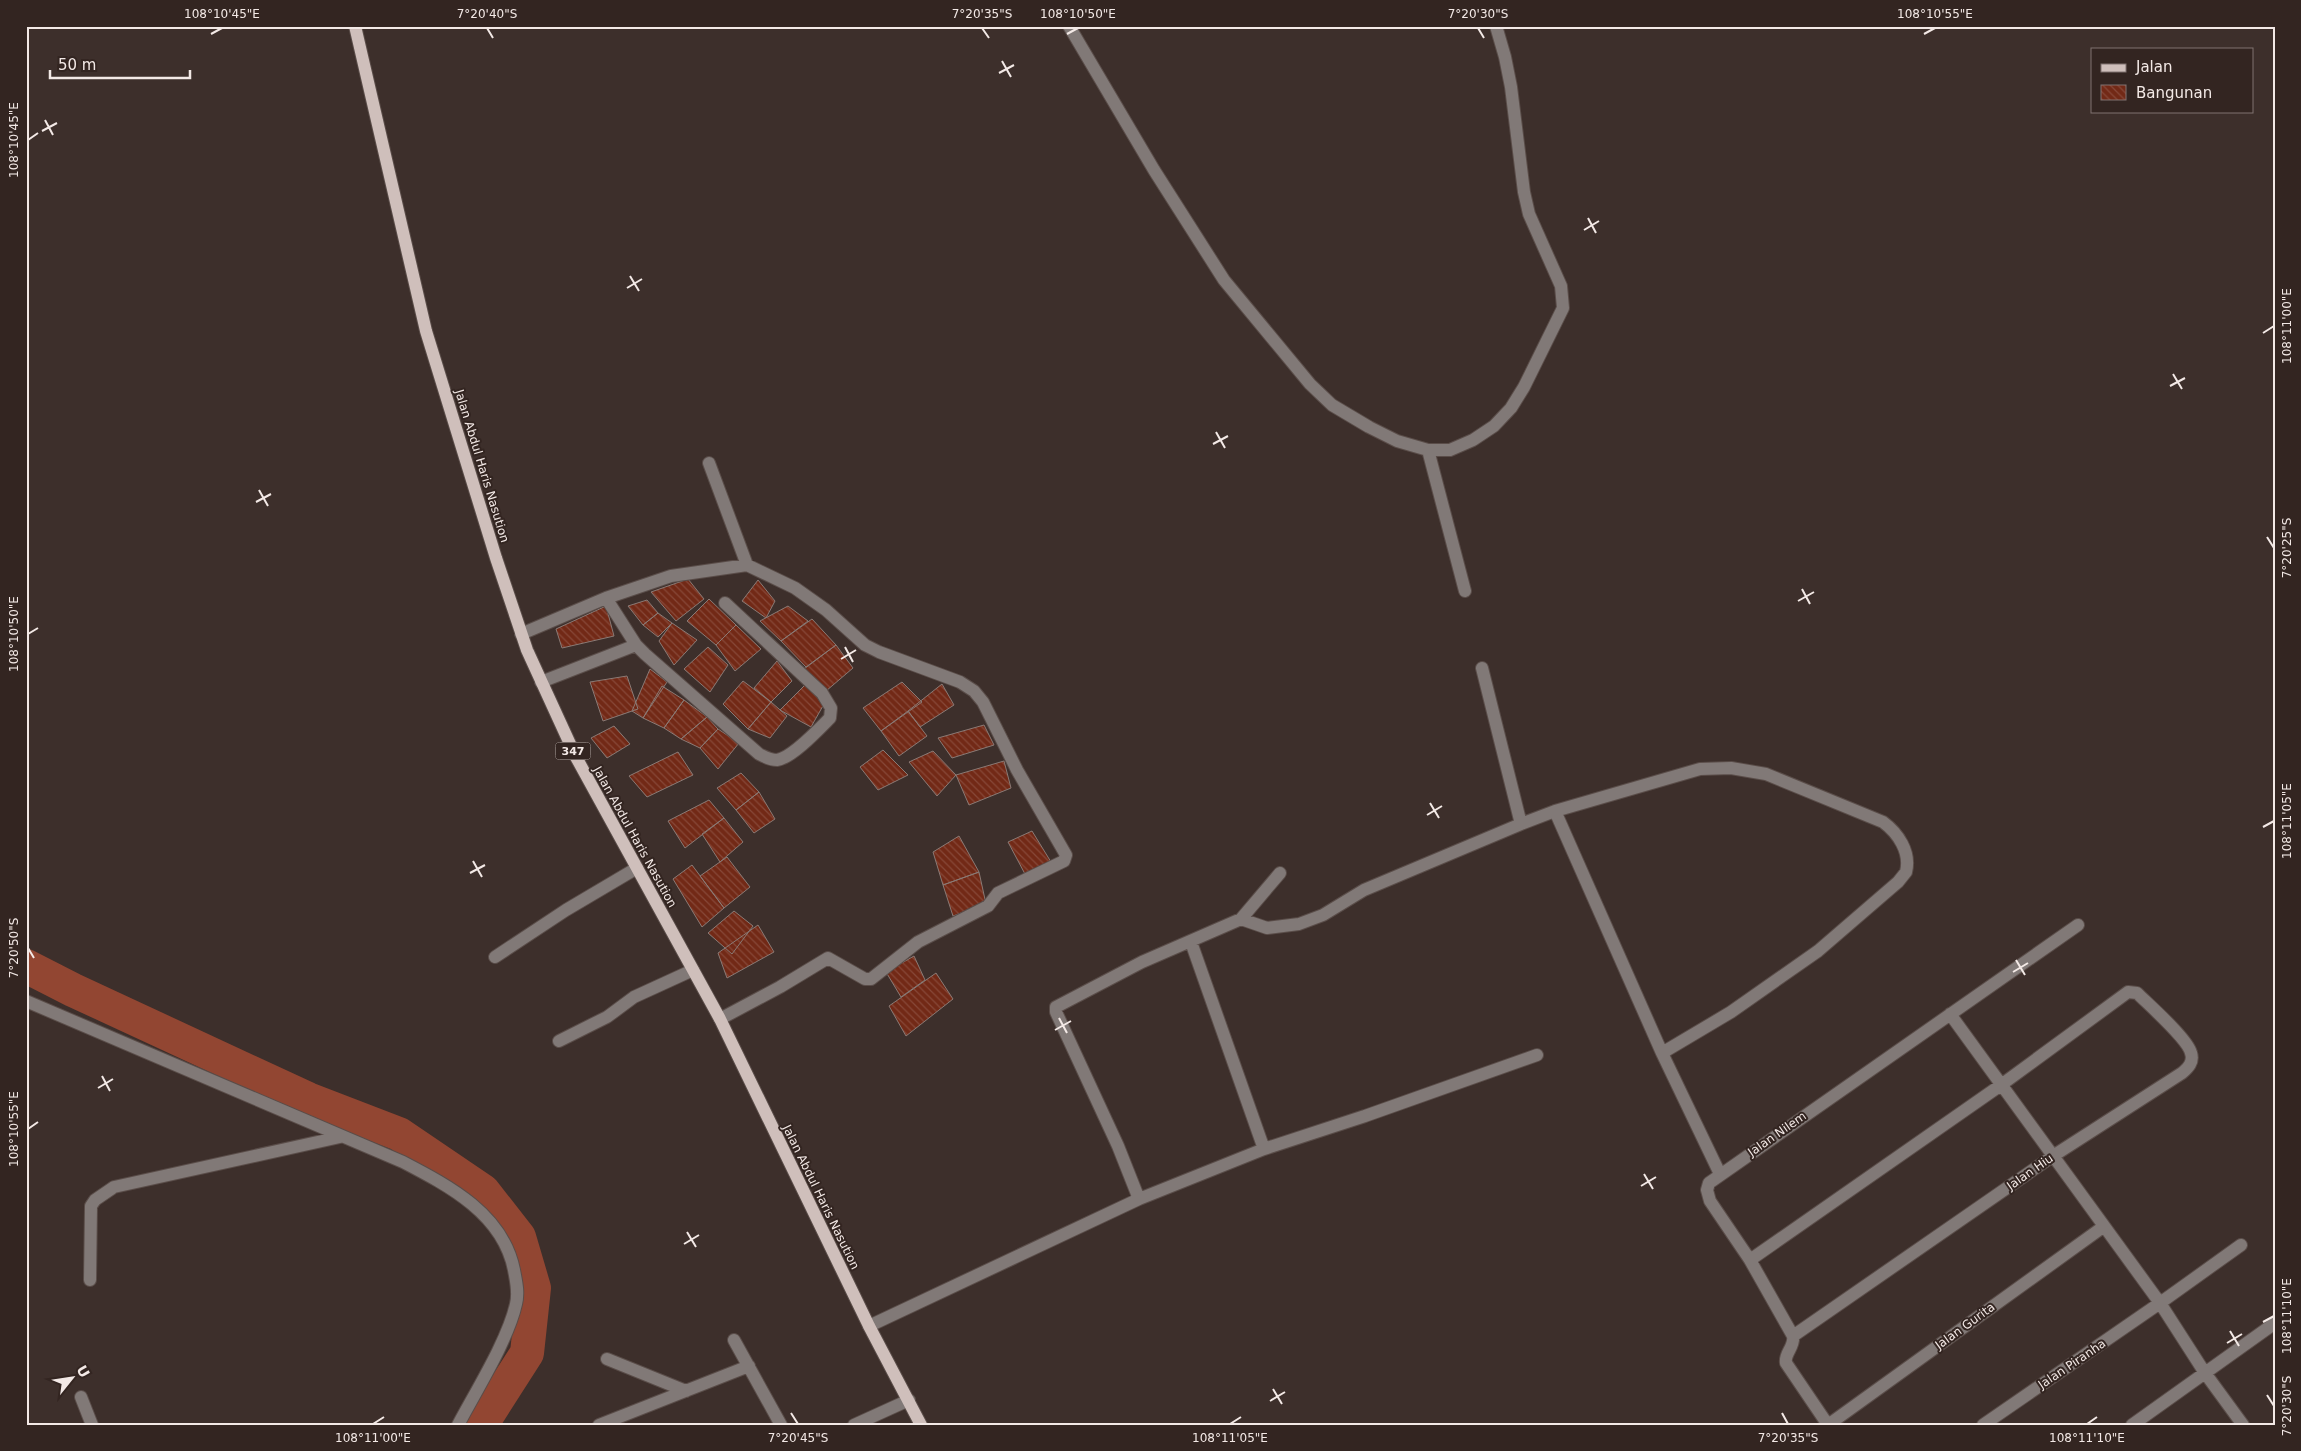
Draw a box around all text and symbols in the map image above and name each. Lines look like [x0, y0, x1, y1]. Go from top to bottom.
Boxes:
text: 108°10'45"E [184, 7, 260, 21]
text: 7°20'40"S [457, 7, 517, 21]
text: 7°20'35"S [952, 7, 1012, 21]
text: 108°10'50"E [1040, 7, 1116, 21]
text: 7°20'30"S [1448, 7, 1508, 21]
text: 108°10'55"E [1897, 7, 1973, 21]
scale bar [50, 48, 190, 80]
legend [2091, 48, 2254, 112]
text: 50 m [58, 56, 96, 74]
text: Jalan [2135, 58, 2172, 76]
text: Bangunan [2136, 84, 2212, 102]
text: 108°10'45"E [7, 102, 21, 178]
text: 108°11'00"E [2280, 288, 2294, 364]
street label: Jalan Abdul Haris Nasution [452, 387, 512, 544]
text: 7°20'25"S [2280, 518, 2294, 578]
text: 108°10'50"E [7, 596, 21, 672]
road number: 347 [556, 742, 590, 759]
street label: Jalan Abdul Haris Nasution [590, 763, 680, 910]
text: 108°11'05"E [2280, 783, 2294, 859]
text: 7°20'50"S [7, 918, 21, 978]
text: 108°10'55"E [7, 1091, 21, 1167]
street label: Jalan Nilem [1744, 1109, 1809, 1160]
street label: Jalan Abdul Haris Nasution [779, 1122, 862, 1272]
street label: Jalan Hiu [2003, 1151, 2056, 1193]
text: 108°11'10"E [2280, 1278, 2294, 1354]
street label: Jalan Gurita [1932, 1300, 1998, 1353]
street label: Jalan Piranha [2035, 1336, 2108, 1392]
north arrow [48, 1354, 98, 1404]
text: U [73, 1363, 93, 1380]
text: 7°20'30"S [2280, 1376, 2294, 1436]
text: 108°11'00"E [335, 1431, 411, 1445]
text: 7°20'45"S [768, 1431, 828, 1445]
text: 108°11'05"E [1192, 1431, 1268, 1445]
text: 7°20'35"S [1758, 1431, 1818, 1445]
text: 108°11'10"E [2049, 1431, 2125, 1445]

